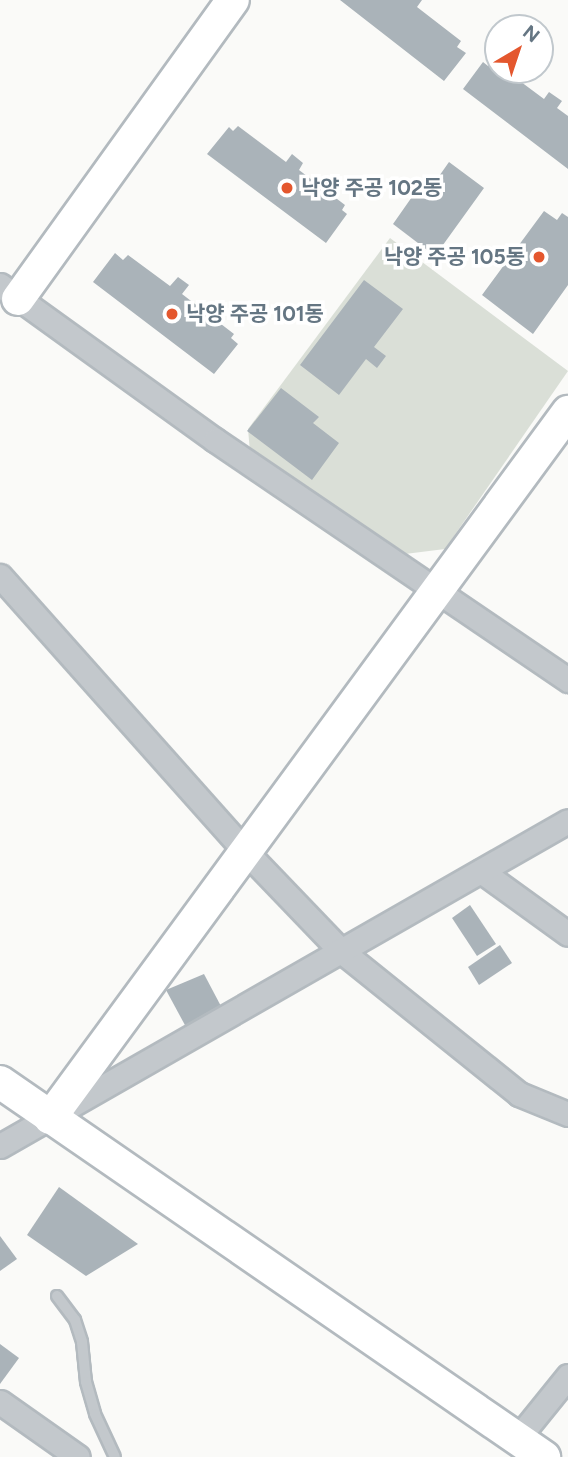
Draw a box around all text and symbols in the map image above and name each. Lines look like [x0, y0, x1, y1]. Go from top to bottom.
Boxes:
north arrow [484, 14, 554, 84]
text: N [518, 20, 544, 47]
place label: 낙양 주공 102동 [301, 175, 442, 201]
marker: 낙양 주공 102동 [279, 180, 295, 196]
place label: 낙양 주공 105동 [384, 244, 525, 270]
marker: 낙양 주공 105동 [531, 249, 547, 265]
place label: 낙양 주공 101동 [186, 301, 324, 327]
marker: 낙양 주공 101동 [164, 306, 180, 322]

